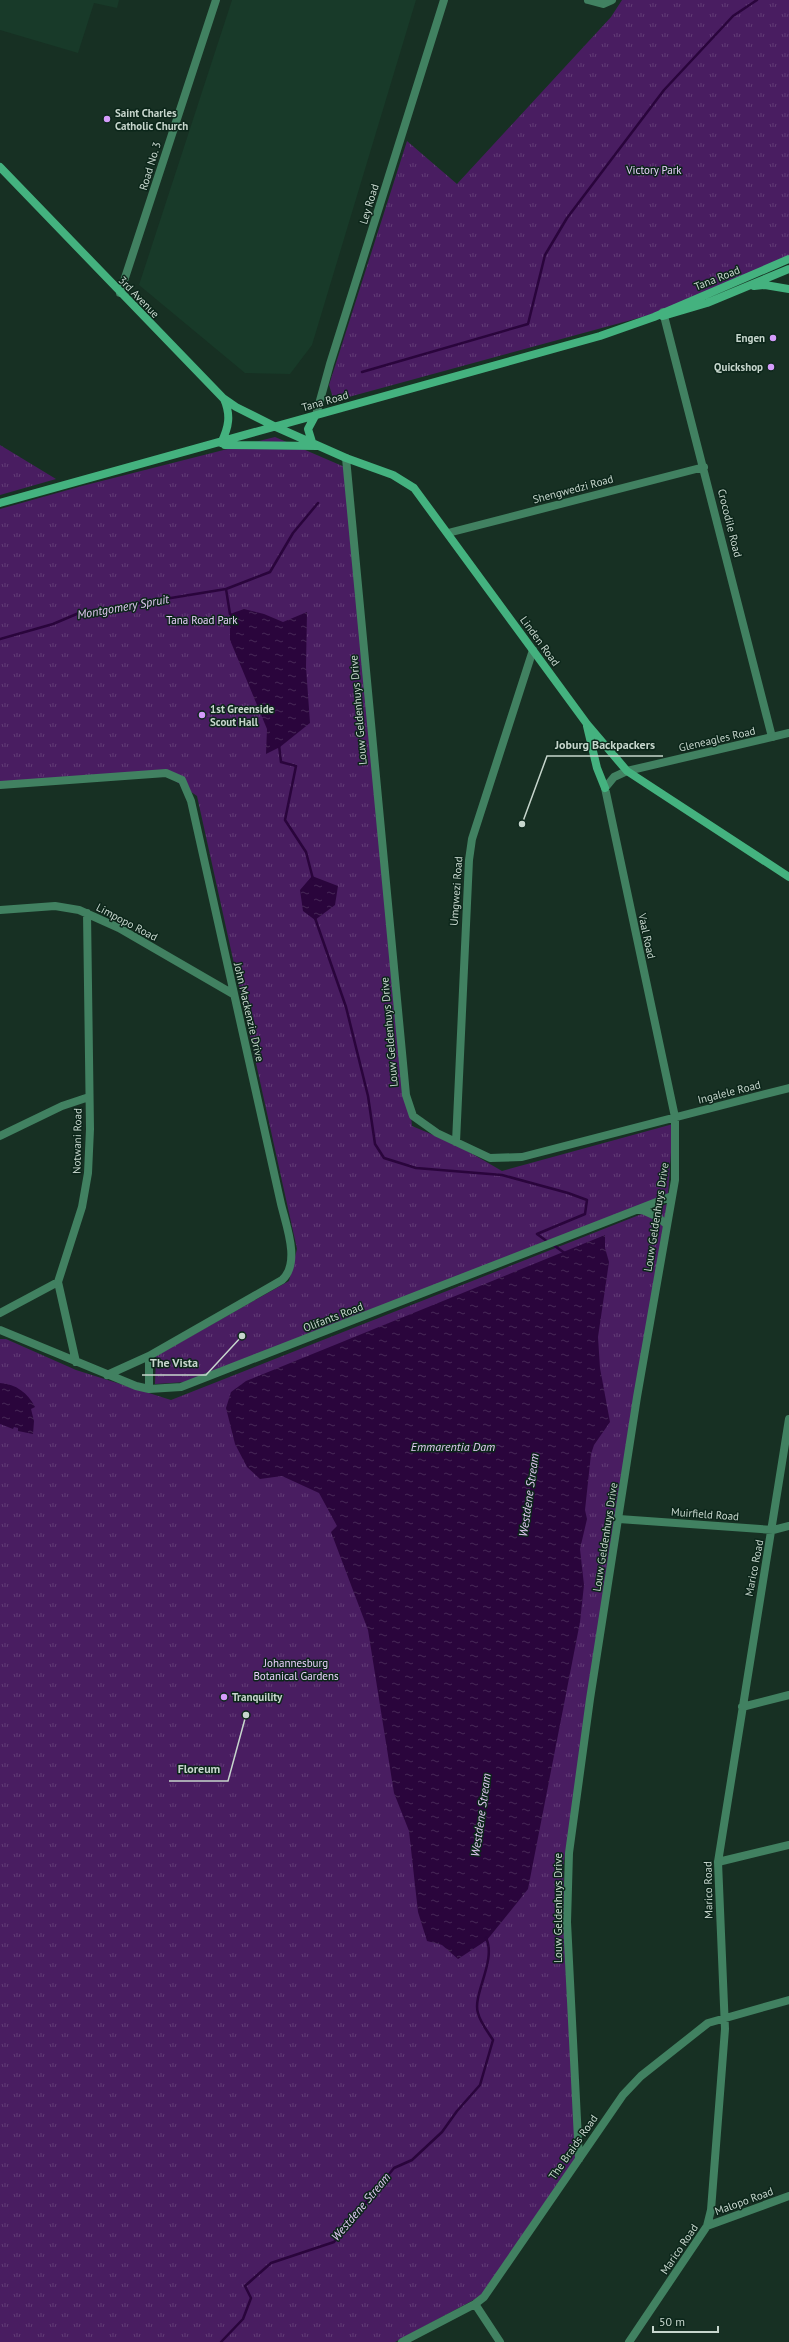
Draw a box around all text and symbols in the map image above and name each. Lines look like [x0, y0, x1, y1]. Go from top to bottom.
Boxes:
place label: Saint Charles Catholic Church [115, 106, 188, 133]
marker: Saint Charles Catholic Church [102, 114, 112, 124]
street label: Road No. 3 [136, 140, 164, 192]
park label: Victory Park [625, 163, 682, 177]
street label: Ley Road [356, 182, 382, 226]
street label: Tana Road [692, 262, 742, 294]
street label: 3rd Avenue [116, 273, 163, 321]
place label: Engen [736, 331, 765, 345]
marker: Engen [768, 333, 778, 343]
place label: Quickshop [714, 360, 763, 374]
marker: Quickshop [766, 362, 776, 372]
street label: Tana Road [300, 388, 350, 414]
street label: Shengwedzi Road [531, 471, 615, 506]
street label: Crocodile Road [715, 487, 745, 559]
water label: Montgomery Spruit [76, 591, 171, 622]
park label: Tana Road Park [166, 613, 238, 627]
street label: Linden Road [517, 613, 563, 669]
street label: Louw Geldenhuys Drive [346, 654, 370, 765]
place label: 1st Greenside Scout Hall [210, 702, 275, 729]
marker: 1st Greenside Scout Hall [197, 710, 207, 720]
street label: Gleneagles Road [677, 723, 757, 755]
callout: Joburg Backpackers [547, 732, 663, 756]
text: Joburg Backpackers [554, 737, 655, 752]
street label: Umgwezi Road [447, 856, 465, 926]
street label: Limpopo Road [94, 900, 160, 944]
street label: Vaal Road [635, 911, 659, 960]
street label: John Mackenzie Drive [231, 960, 267, 1063]
street label: Louw Geldenhuys Drive [377, 976, 401, 1087]
street label: Ingalele Road [696, 1077, 762, 1107]
street label: Notwani Road [69, 1108, 85, 1174]
street label: Louw Geldenhuys Drive [640, 1161, 672, 1272]
street label: Olifants Road [301, 1299, 365, 1335]
callout: The Vista [142, 1351, 206, 1375]
text: The Vista [150, 1355, 198, 1370]
water label: Emmarentia Dam [411, 1439, 495, 1454]
water label: Westdene Stream [515, 1452, 542, 1538]
street label: Louw Geldenhuys Drive [589, 1481, 621, 1592]
street label: Muirfield Road [670, 1505, 740, 1523]
street label: Marico Road [742, 1538, 766, 1598]
park label: Johannesburg Botanical Gardens [253, 1656, 339, 1683]
place label: Tranquility [232, 1690, 283, 1704]
marker: Tranquility [219, 1692, 229, 1702]
callout: Floreum [169, 1757, 228, 1781]
text: Floreum [178, 1761, 221, 1776]
water label: Westdene Stream [467, 1772, 494, 1858]
street label: Louw Geldenhuys Drive [551, 1853, 565, 1963]
street label: Marico Road [700, 1861, 716, 1919]
street label: The Braids Road [545, 2112, 601, 2182]
water label: Westdene Stream [328, 2170, 393, 2244]
street label: Malopo Road [713, 2184, 775, 2218]
street label: Marico Road [657, 2221, 701, 2277]
scale bar [653, 2308, 718, 2334]
text: 50 m [659, 2314, 685, 2329]

